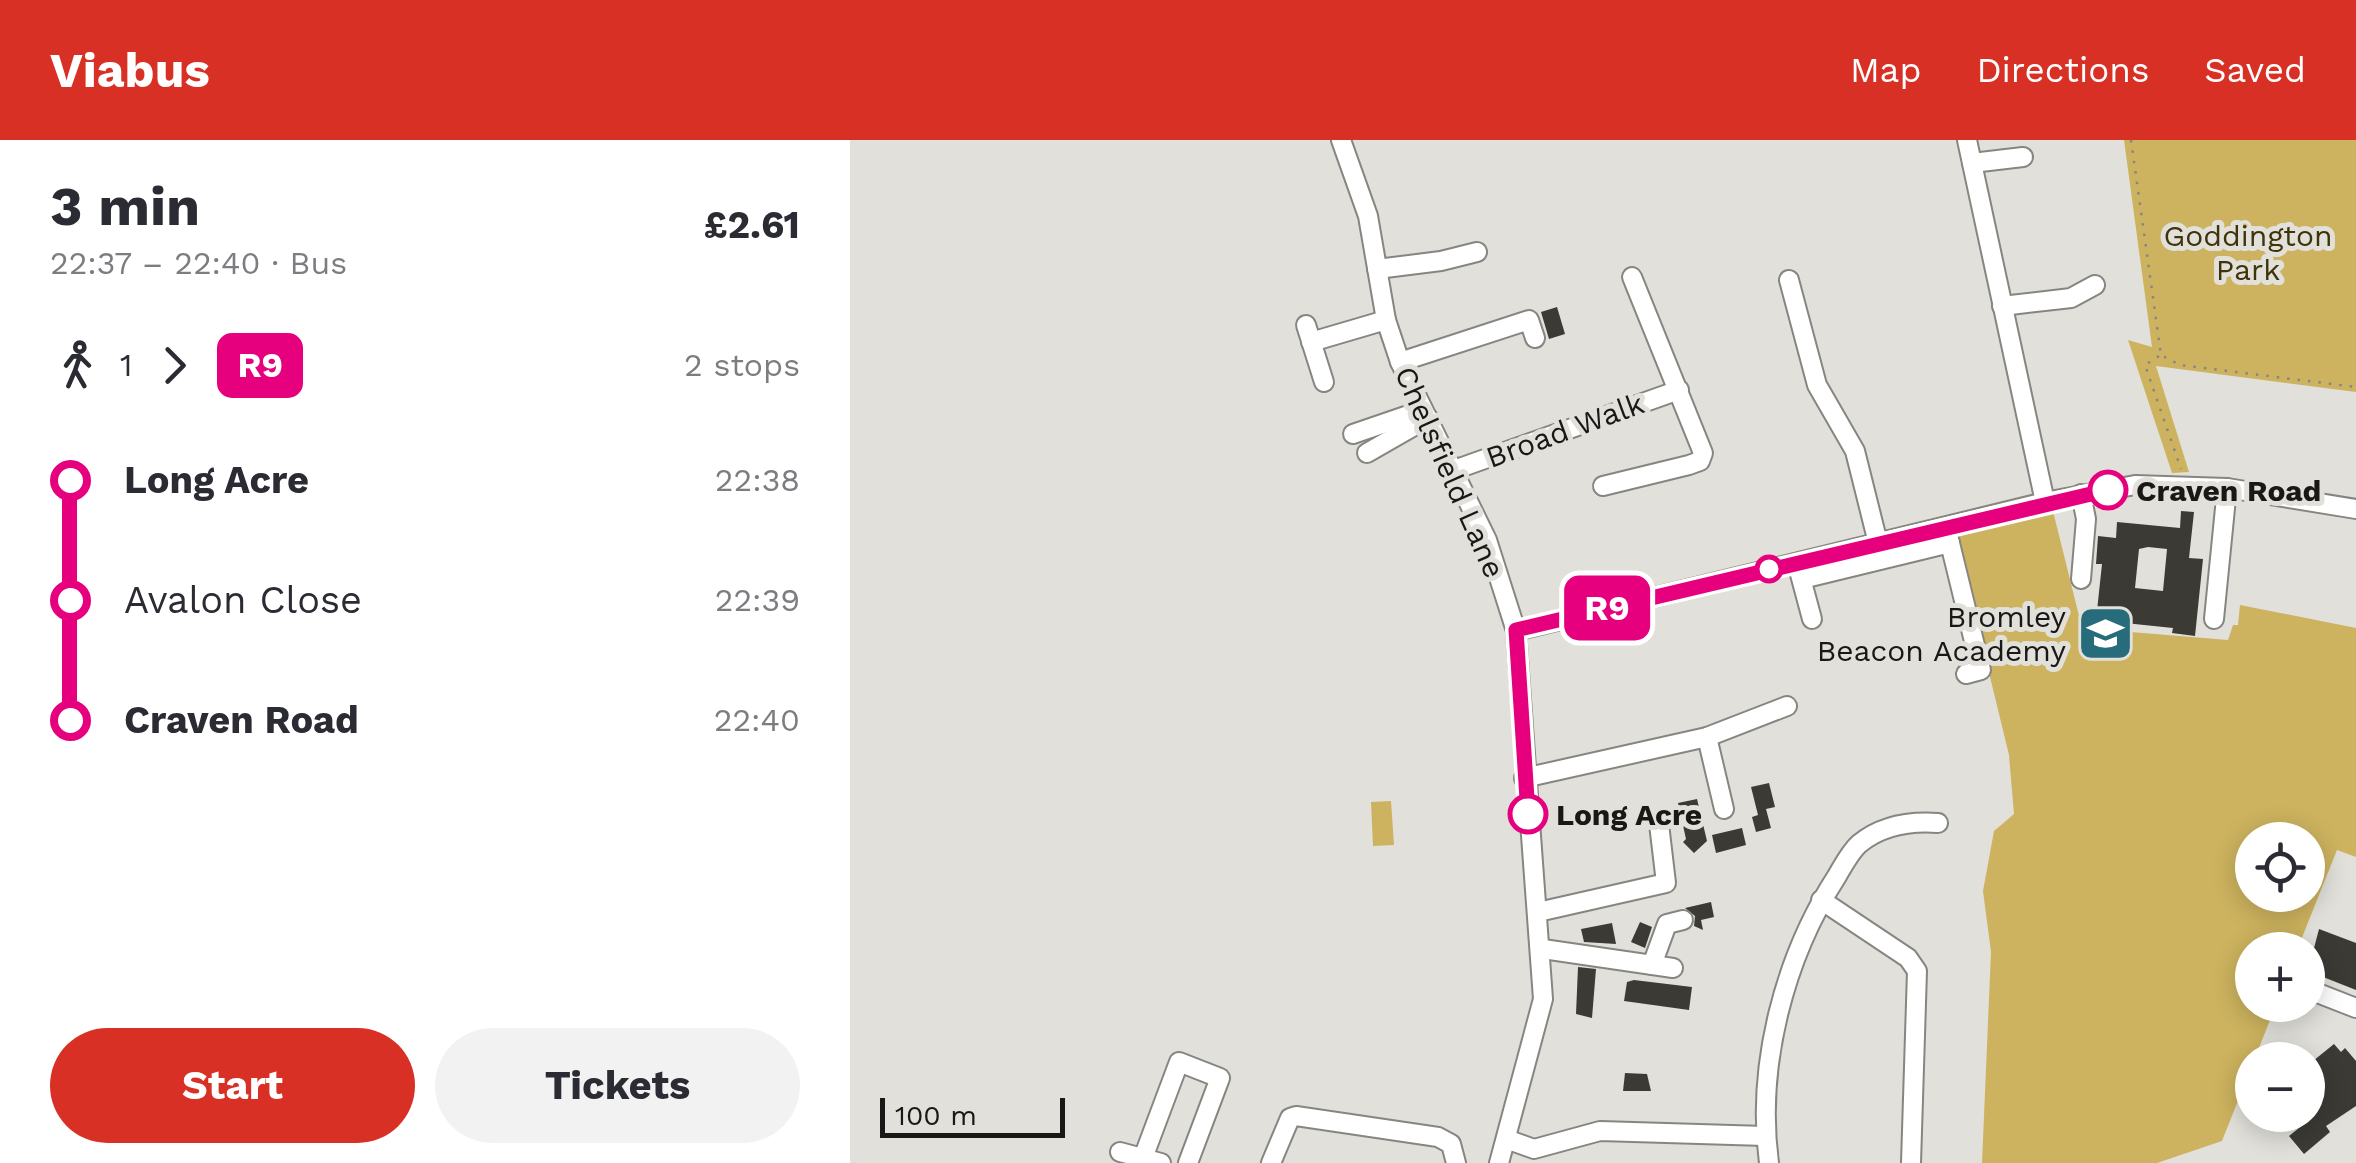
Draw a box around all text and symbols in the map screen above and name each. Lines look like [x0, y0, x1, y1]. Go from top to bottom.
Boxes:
text: Viabus [50, 42, 210, 99]
text: Map [1850, 49, 1921, 91]
text: Directions [1976, 49, 2149, 91]
text: Saved [2204, 49, 2306, 91]
text: 3 min [50, 174, 200, 238]
text: £2.61 [704, 203, 800, 247]
park label: Goddington Park [2164, 218, 2333, 287]
text: 22:37 – 22:40 · Bus [50, 244, 347, 282]
icon: walk [50, 338, 105, 393]
icon: forward [147, 338, 202, 393]
text: R9 [237, 344, 283, 386]
text: 1 [120, 346, 132, 384]
text: 2 stops [684, 346, 800, 384]
street label: Chelsfield Lane [1388, 361, 1512, 583]
street label: Broad Walk [1481, 385, 1649, 475]
text: Long Acre [124, 458, 309, 502]
text: 22:38 [715, 461, 800, 499]
marker: Craven Road [2089, 471, 2127, 509]
place label: Craven Road [2136, 473, 2321, 508]
unlabelled marker [1756, 556, 1782, 582]
line badge: R9 [1562, 576, 1652, 640]
text: Avalon Close [124, 578, 362, 622]
text: 22:39 [715, 581, 800, 619]
text: R9 [1584, 587, 1630, 629]
place label: Bromley Beacon Academy [1817, 599, 2067, 668]
school or university icon: Bromley Beacon Academy [2075, 603, 2135, 663]
text: Craven Road [124, 698, 359, 742]
text: 22:40 [714, 701, 800, 739]
marker: Long Acre [1509, 795, 1547, 833]
place label: Long Acre [1556, 797, 1702, 832]
map controls [2235, 822, 2325, 1132]
button: locate [2235, 822, 2325, 912]
button: + [2235, 932, 2325, 1022]
button: Start [50, 1028, 415, 1143]
button: Tickets [435, 1028, 800, 1143]
button: − [2235, 1042, 2325, 1132]
scale bar [880, 1093, 1065, 1138]
text: 100 m [895, 1099, 977, 1132]

